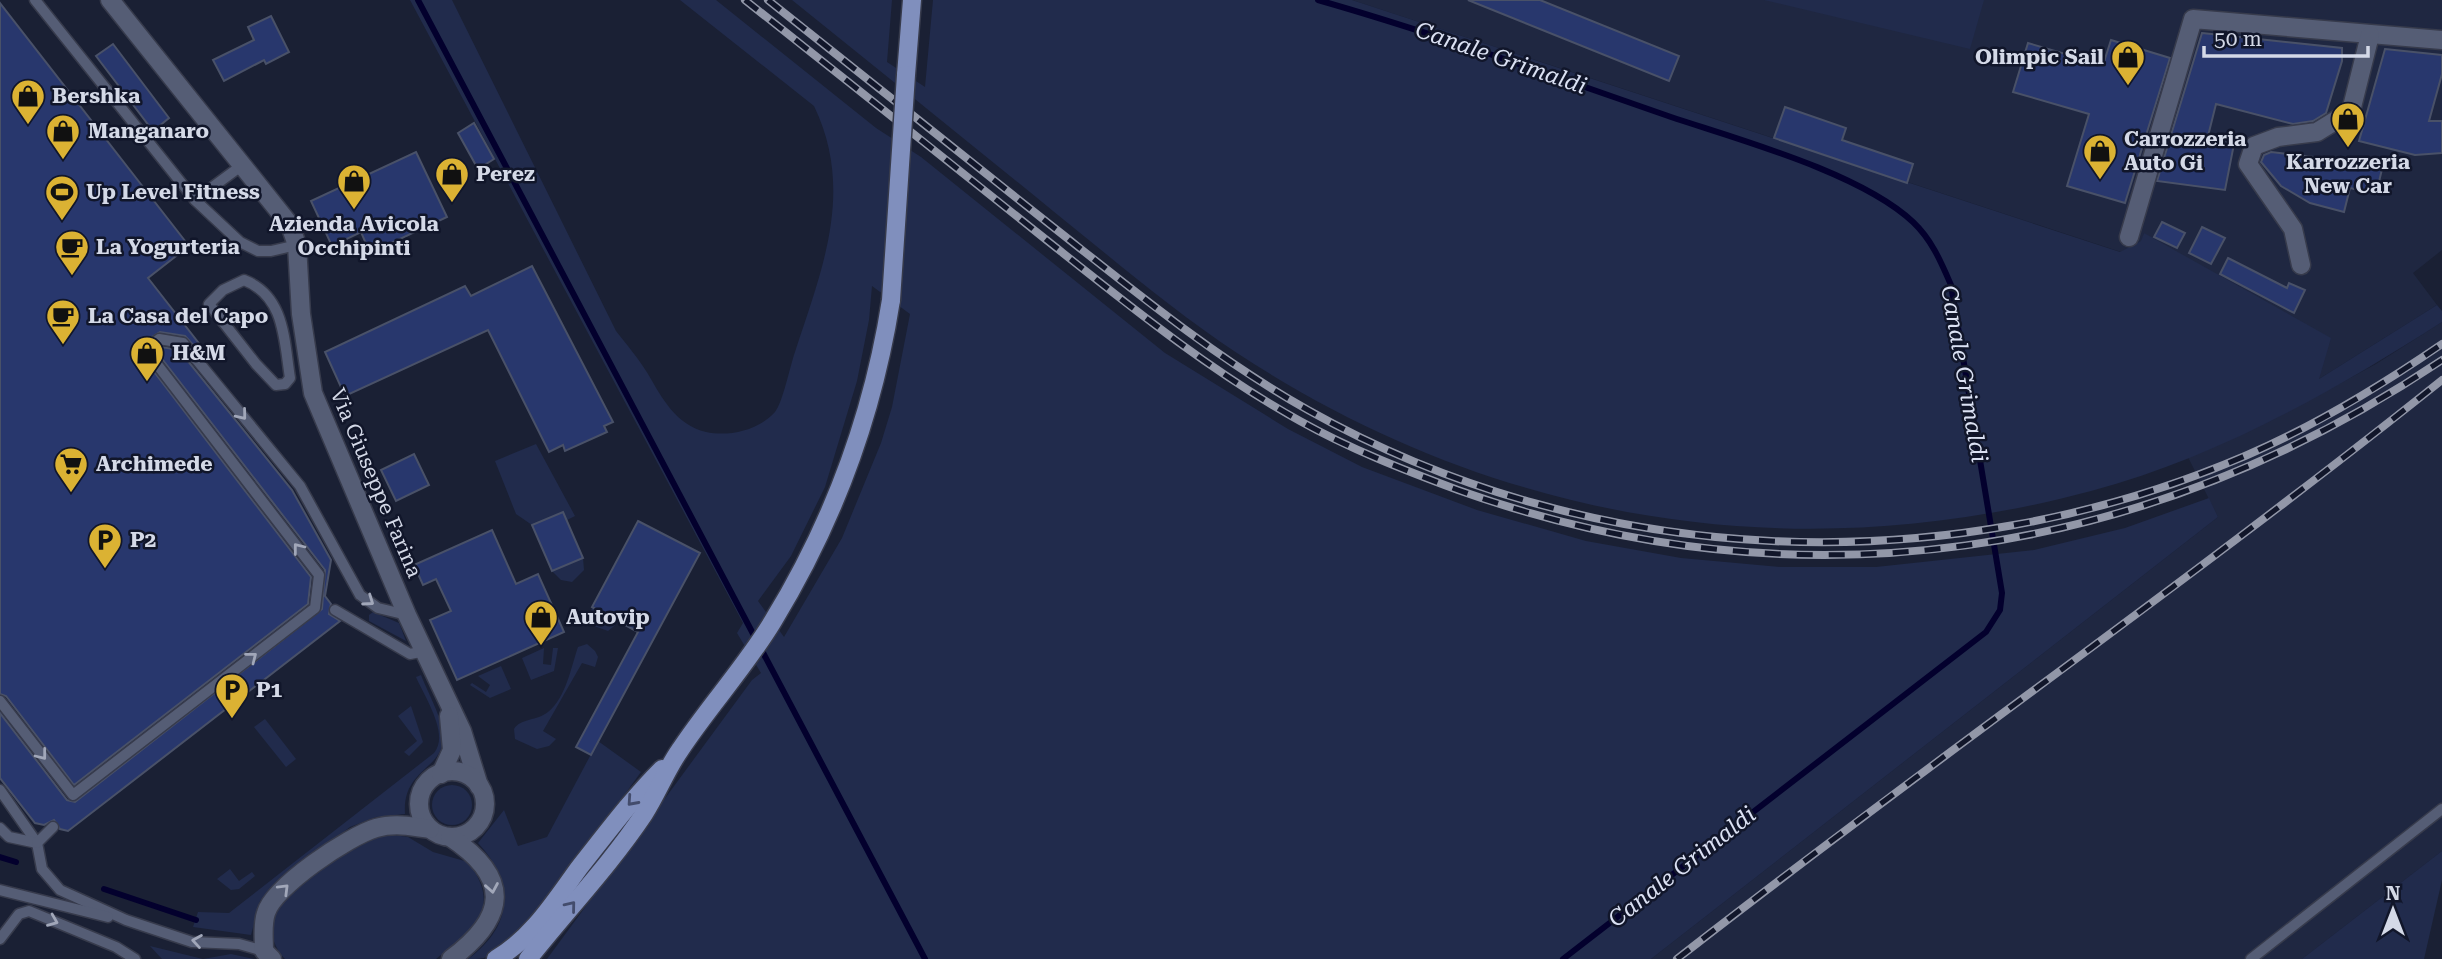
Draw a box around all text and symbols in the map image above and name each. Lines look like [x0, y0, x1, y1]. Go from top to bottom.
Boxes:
scale bar [2204, 14, 2368, 58]
water label: Canale Grimaldi [1412, 16, 1590, 100]
text: 50 m [2214, 27, 2262, 51]
shop icon: Olimpic Sail [2109, 38, 2147, 87]
place label: Olimpic Sail [1975, 45, 2104, 69]
shop icon: Bershka [9, 77, 47, 126]
place label: Bershka [52, 84, 141, 108]
shop icon: Karrozzeria New Car [2329, 100, 2367, 149]
shop icon: Manganaro [44, 112, 82, 161]
place label: Manganaro [88, 119, 209, 143]
place label: Carrozzeria Auto Gi [2124, 127, 2247, 175]
shop icon: Carrozzeria Auto Gi [2081, 132, 2119, 181]
place label: Karrozzeria New Car [2286, 150, 2411, 198]
shop icon: Perez [433, 155, 471, 204]
shop icon: Azienda Avicola Occhipinti [335, 162, 373, 211]
place label: Perez [476, 162, 535, 186]
sports icon: Up Level Fitness [43, 173, 81, 222]
place label: Up Level Fitness [86, 180, 260, 204]
place label: Azienda Avicola Occhipinti [269, 212, 440, 260]
cafe icon: La Yogurteria [53, 228, 91, 277]
place label: La Yogurteria [96, 235, 241, 259]
water label: Canale Grimaldi [1935, 283, 1993, 465]
cafe icon: La Casa del Capo [44, 297, 82, 346]
place label: La Casa del Capo [88, 304, 268, 328]
shop icon: H&M [128, 334, 166, 383]
place label: H&M [172, 341, 226, 365]
street label: Via Giuseppe Farina [325, 385, 427, 582]
one-way arrow [233, 408, 246, 420]
supermarket icon: Archimede [52, 445, 90, 494]
place label: Archimede [96, 452, 213, 476]
parking icon: P2 [86, 521, 124, 570]
place label: P2 [130, 528, 156, 552]
one-way arrow [293, 543, 306, 555]
one-way arrow [361, 593, 374, 605]
shop icon: Autovip [522, 598, 560, 647]
place label: Autovip [566, 605, 650, 629]
one-way arrow [244, 653, 257, 666]
parking icon: P1 [213, 671, 251, 720]
place label: P1 [256, 678, 283, 702]
one-way arrow [33, 747, 46, 760]
one-way arrow [628, 792, 640, 805]
water label: Canale Grimaldi [1603, 801, 1761, 933]
north arrow [2358, 875, 2428, 945]
one-way arrow [484, 882, 499, 894]
text: N [2386, 882, 2401, 905]
one-way arrow [275, 885, 288, 898]
one-way arrow [562, 901, 575, 913]
one-way arrow [46, 913, 59, 927]
one-way arrow [191, 934, 203, 949]

